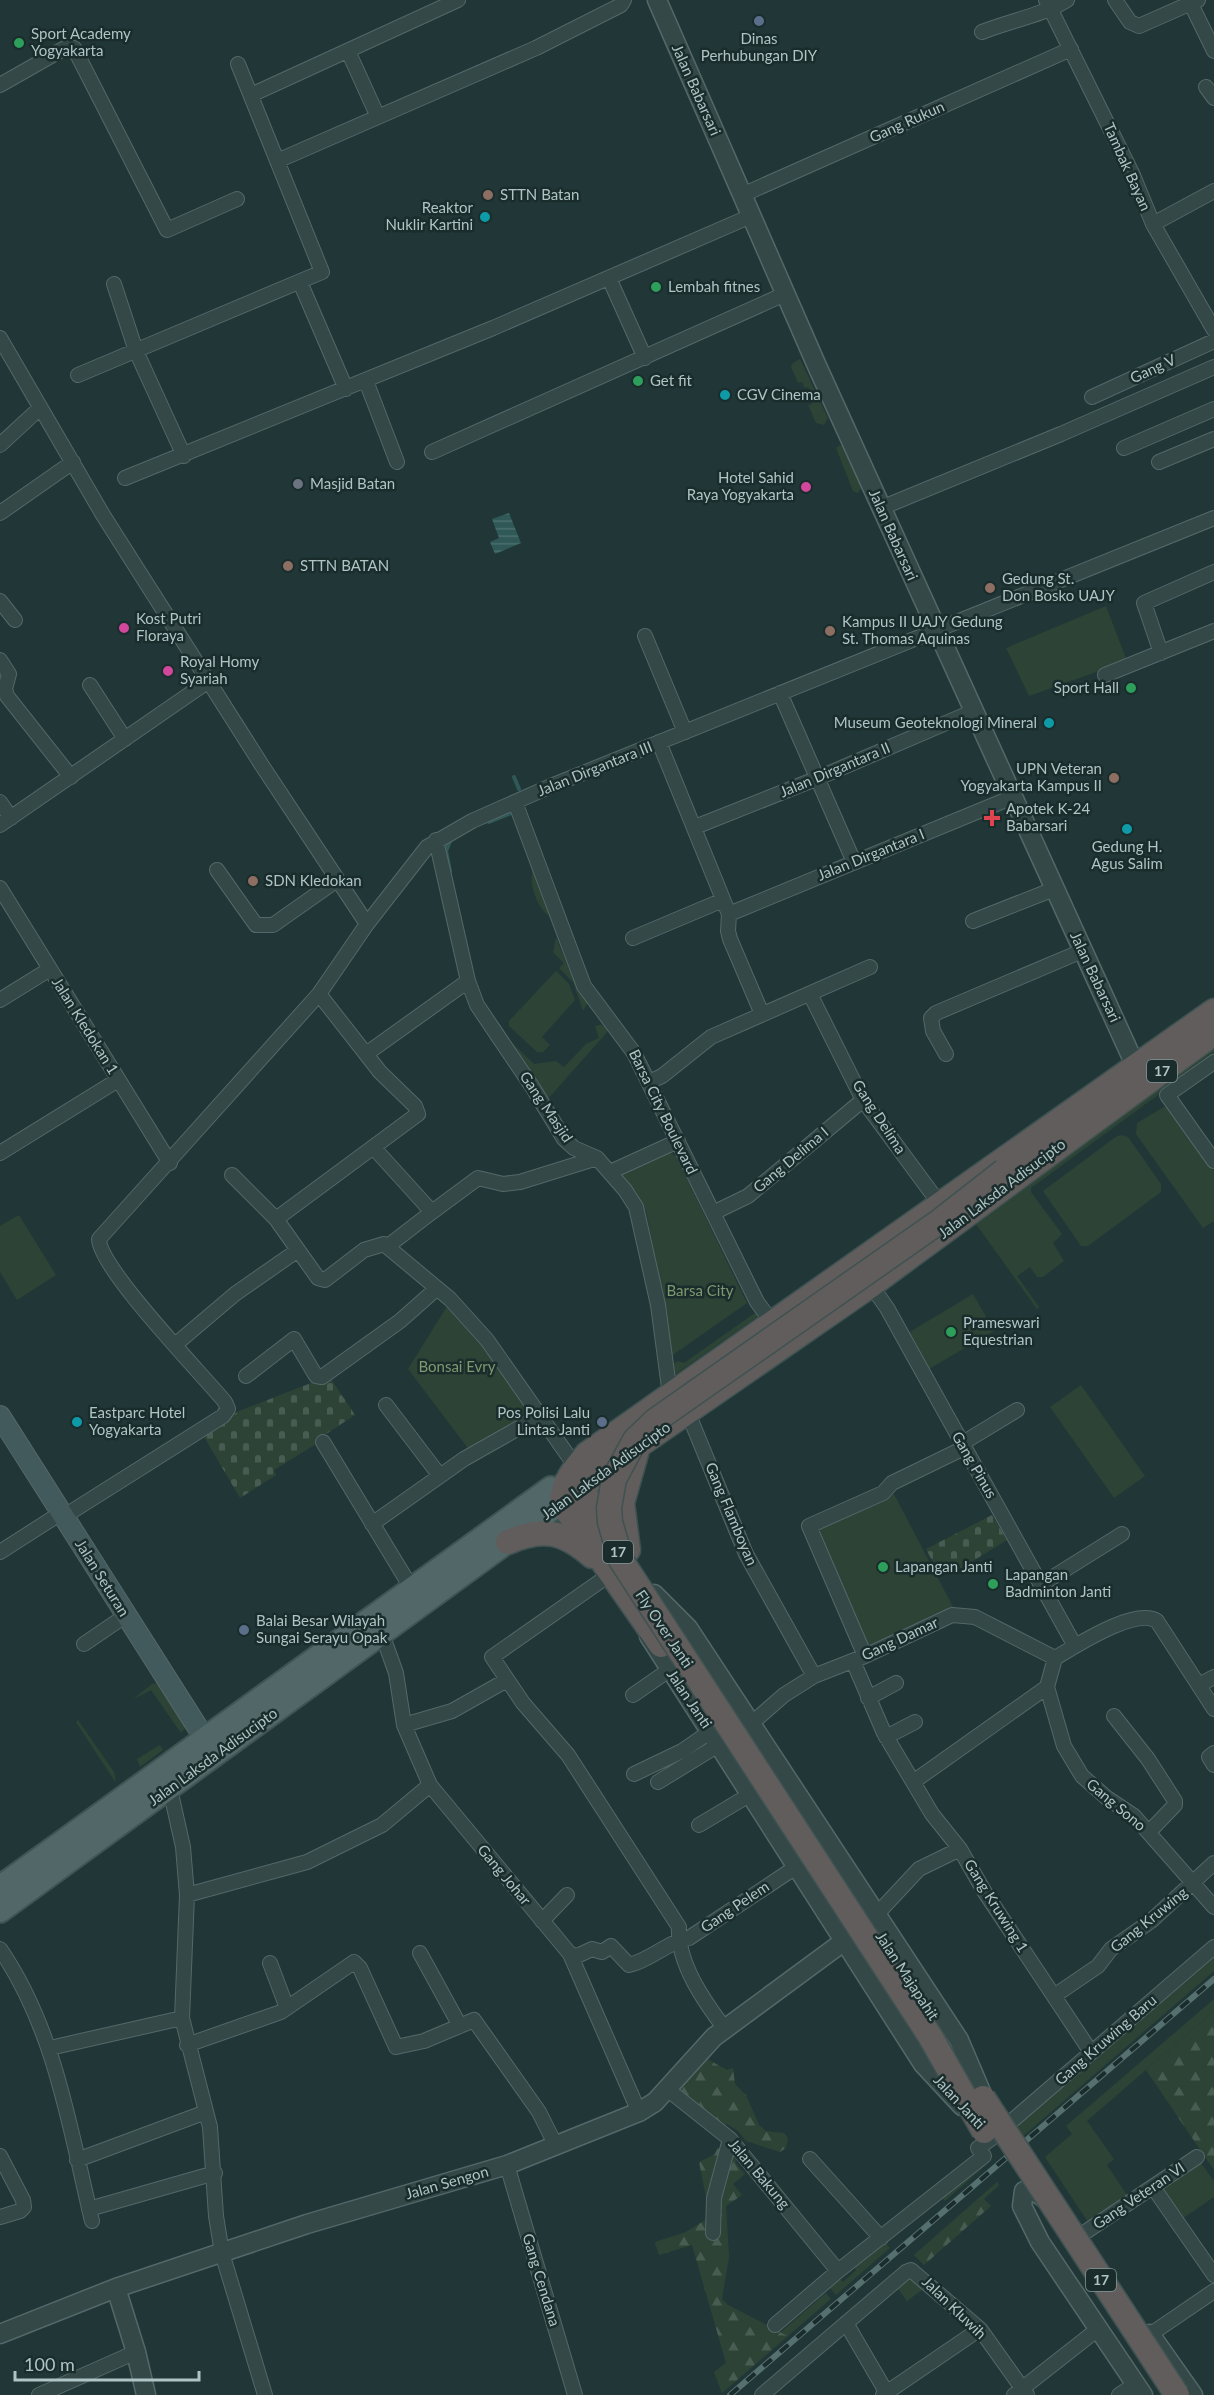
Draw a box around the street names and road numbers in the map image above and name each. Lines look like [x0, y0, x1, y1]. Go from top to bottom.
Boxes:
street label: Jalan Babarsari [669, 41, 725, 138]
street label: Gang Rukun [866, 97, 947, 146]
street label: Tambak Bayan [1100, 120, 1155, 213]
street label: Gang V [1127, 349, 1179, 386]
street label: Jalan Babarsari [866, 486, 922, 583]
street label: Jalan Dirgantara III [534, 737, 655, 799]
street label: Jalan Dirgantara II [777, 738, 893, 800]
street label: Jalan Dirgantara I [814, 824, 927, 884]
street label: Jalan Babarsari [1067, 928, 1125, 1025]
street label: Jalan Kledokan 1 [49, 974, 123, 1077]
street label: Barsa City Boulevard [626, 1046, 702, 1177]
road number: 17 [1147, 1060, 1177, 1082]
street label: Gang Masjid [517, 1068, 577, 1145]
street label: Gang Delima [849, 1076, 910, 1157]
street label: Gang Delima I [749, 1123, 832, 1196]
street label: Jalan Laksda Adisucipto [934, 1134, 1069, 1242]
street label: Jalan Laksda Adisucipto [537, 1417, 673, 1523]
street label: Gang Pinus [949, 1428, 1001, 1501]
street label: Gang Flamboyan [702, 1459, 762, 1568]
street label: Jalan Seturan [72, 1536, 134, 1619]
road number: 17 [603, 1541, 633, 1563]
street label: Fly Over Janti [632, 1586, 697, 1671]
street label: Gang Damar [858, 1612, 941, 1664]
street label: Jalan Janti [664, 1666, 716, 1731]
street label: Jalan Laksda Adisucipto [144, 1703, 280, 1809]
street label: Gang Sono [1083, 1774, 1150, 1834]
street label: Gang Johar [474, 1840, 536, 1909]
street label: Gang Kruwing 1 [961, 1856, 1033, 1955]
street label: Gang Pelem [697, 1877, 772, 1936]
street label: Gang Kruwing [1106, 1883, 1191, 1956]
street label: Jalan Majapahit [872, 1928, 944, 2024]
street label: Gang Kruwing Baru [1051, 1990, 1160, 2088]
street label: Jalan Janti [930, 2071, 989, 2132]
street label: Jalan Bakung [725, 2135, 794, 2212]
street label: Gang Veteran VI [1089, 2158, 1188, 2233]
street label: Jalan Sengon [403, 2162, 490, 2202]
street label: Gang Cendana [519, 2231, 565, 2328]
road number: 17 [1086, 2269, 1116, 2291]
street label: Jalan Kluwih [919, 2272, 991, 2342]

